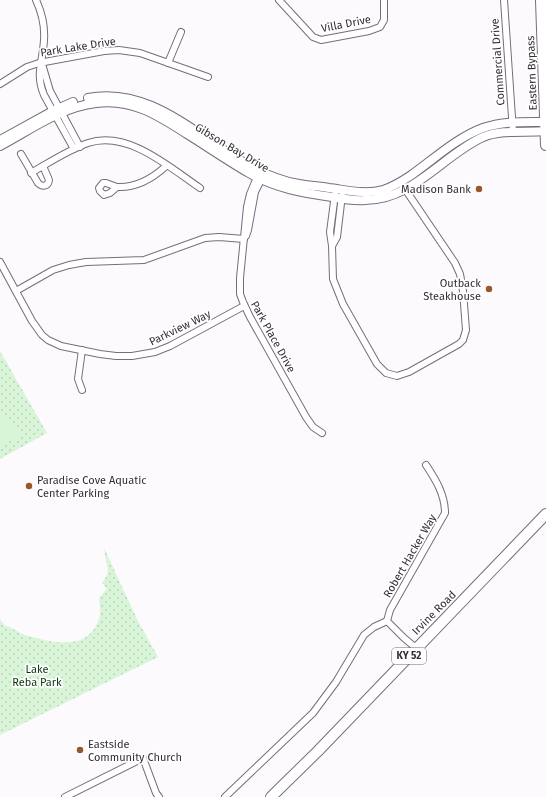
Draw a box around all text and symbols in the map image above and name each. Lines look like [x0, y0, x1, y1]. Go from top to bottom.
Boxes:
street label: Villa Drive [320, 13, 372, 35]
street label: Commercial Drive [488, 18, 508, 106]
street label: Park Lake Drive [39, 35, 117, 59]
street label: Eastern Bypass [524, 35, 540, 111]
street label: Gibson Bay Drive [193, 121, 271, 175]
place label: Madison Bank [401, 183, 471, 196]
marker: Madison Bank [474, 184, 484, 194]
place label: Outback Steakhouse [423, 277, 481, 303]
marker: Outback Steakhouse [484, 284, 494, 294]
street label: Park Place Drive [248, 299, 298, 375]
street label: Parkview Way [147, 307, 213, 349]
place label: Paradise Cove Aquatic Center Parking [37, 474, 147, 500]
marker: Paradise Cove Aquatic Center Parking [24, 481, 34, 491]
street label: Robert Hacker Way [381, 512, 439, 600]
street label: Irvine Road [409, 588, 459, 638]
road number: KY 52 [392, 648, 426, 664]
park label: Lake Reba Park [12, 663, 62, 689]
place label: Eastside Community Church [88, 738, 182, 764]
marker: Eastside Community Church [75, 745, 85, 755]

